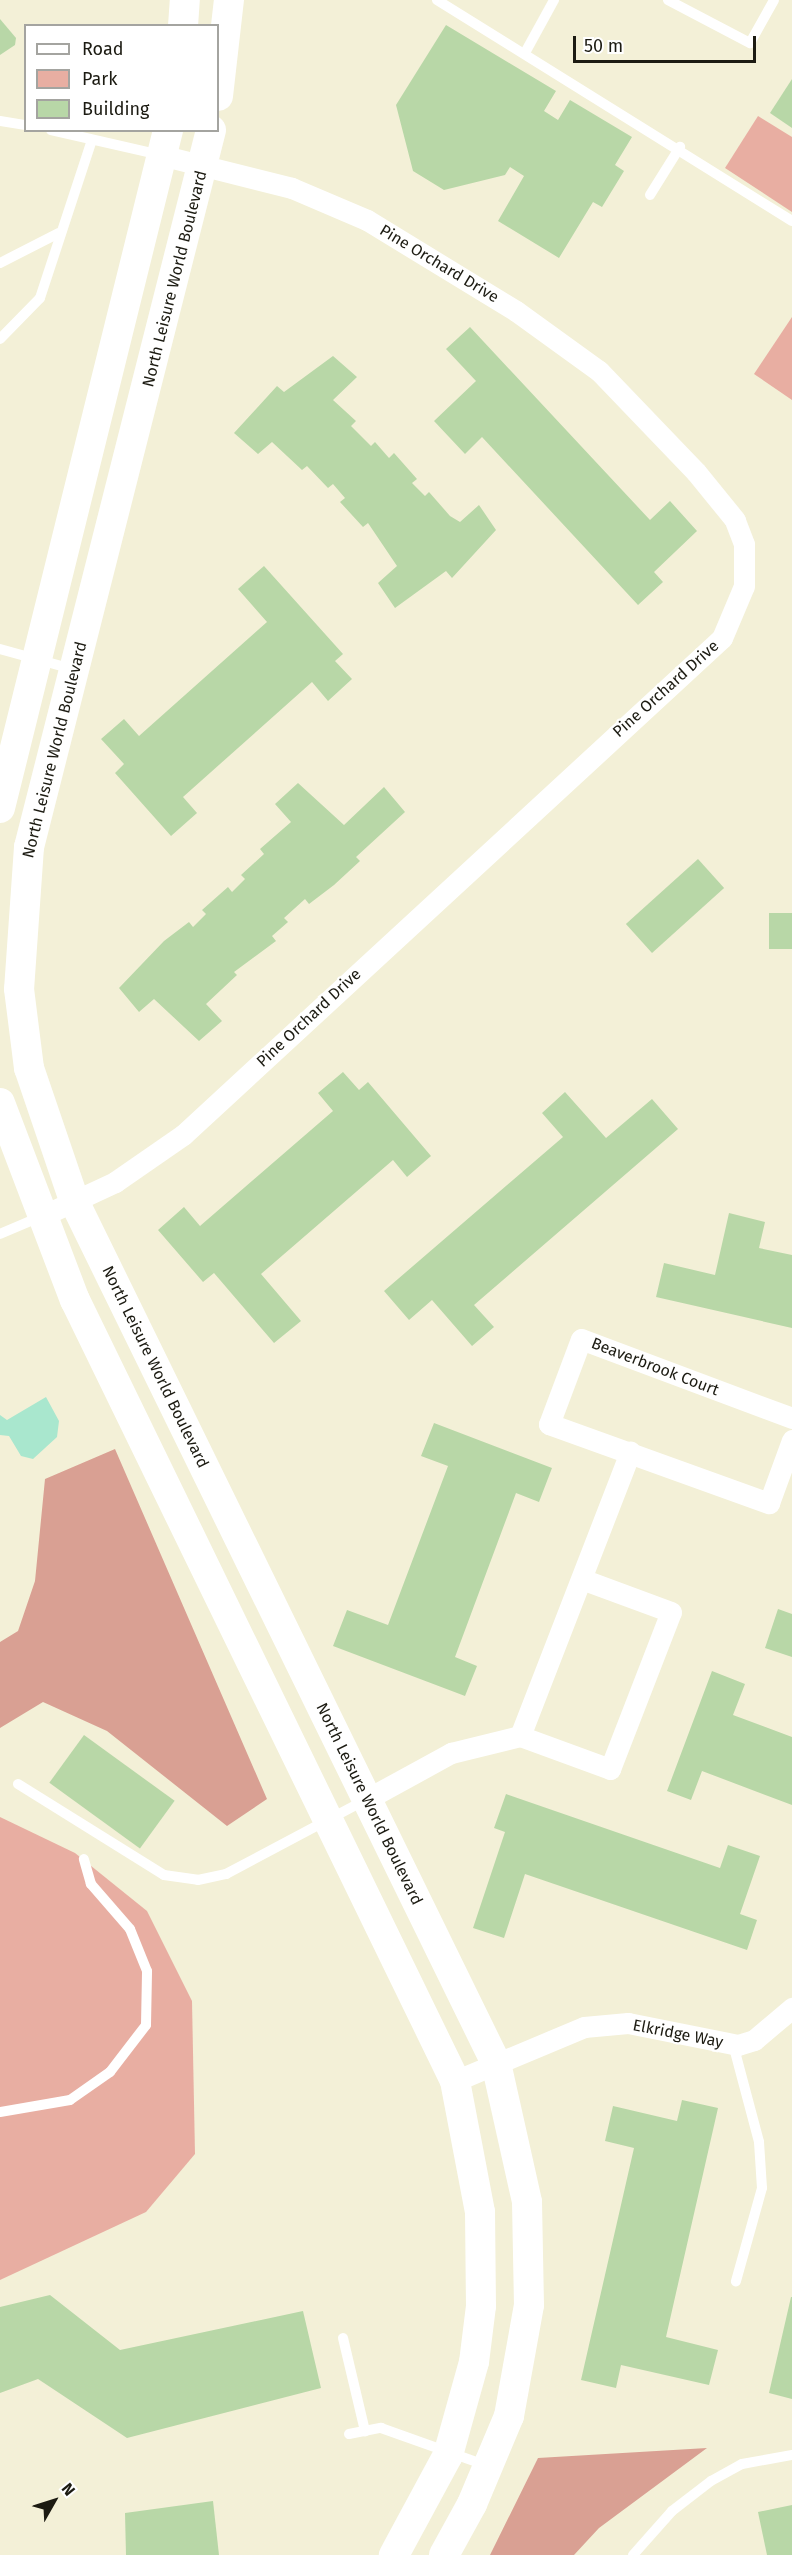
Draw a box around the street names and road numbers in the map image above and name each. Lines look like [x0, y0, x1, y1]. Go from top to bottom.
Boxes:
street label: North Leisure World Boulevard [139, 169, 211, 389]
street label: Pine Orchard Drive [376, 221, 502, 307]
street label: Pine Orchard Drive [609, 636, 723, 742]
street label: North Leisure World Boulevard [19, 640, 91, 860]
street label: Pine Orchard Drive [253, 965, 365, 1071]
street label: North Leisure World Boulevard [98, 1263, 212, 1471]
street label: Beaverbrook Court [589, 1334, 721, 1400]
street label: North Leisure World Boulevard [312, 1700, 426, 1908]
street label: Elkridge Way [631, 2016, 725, 2052]

